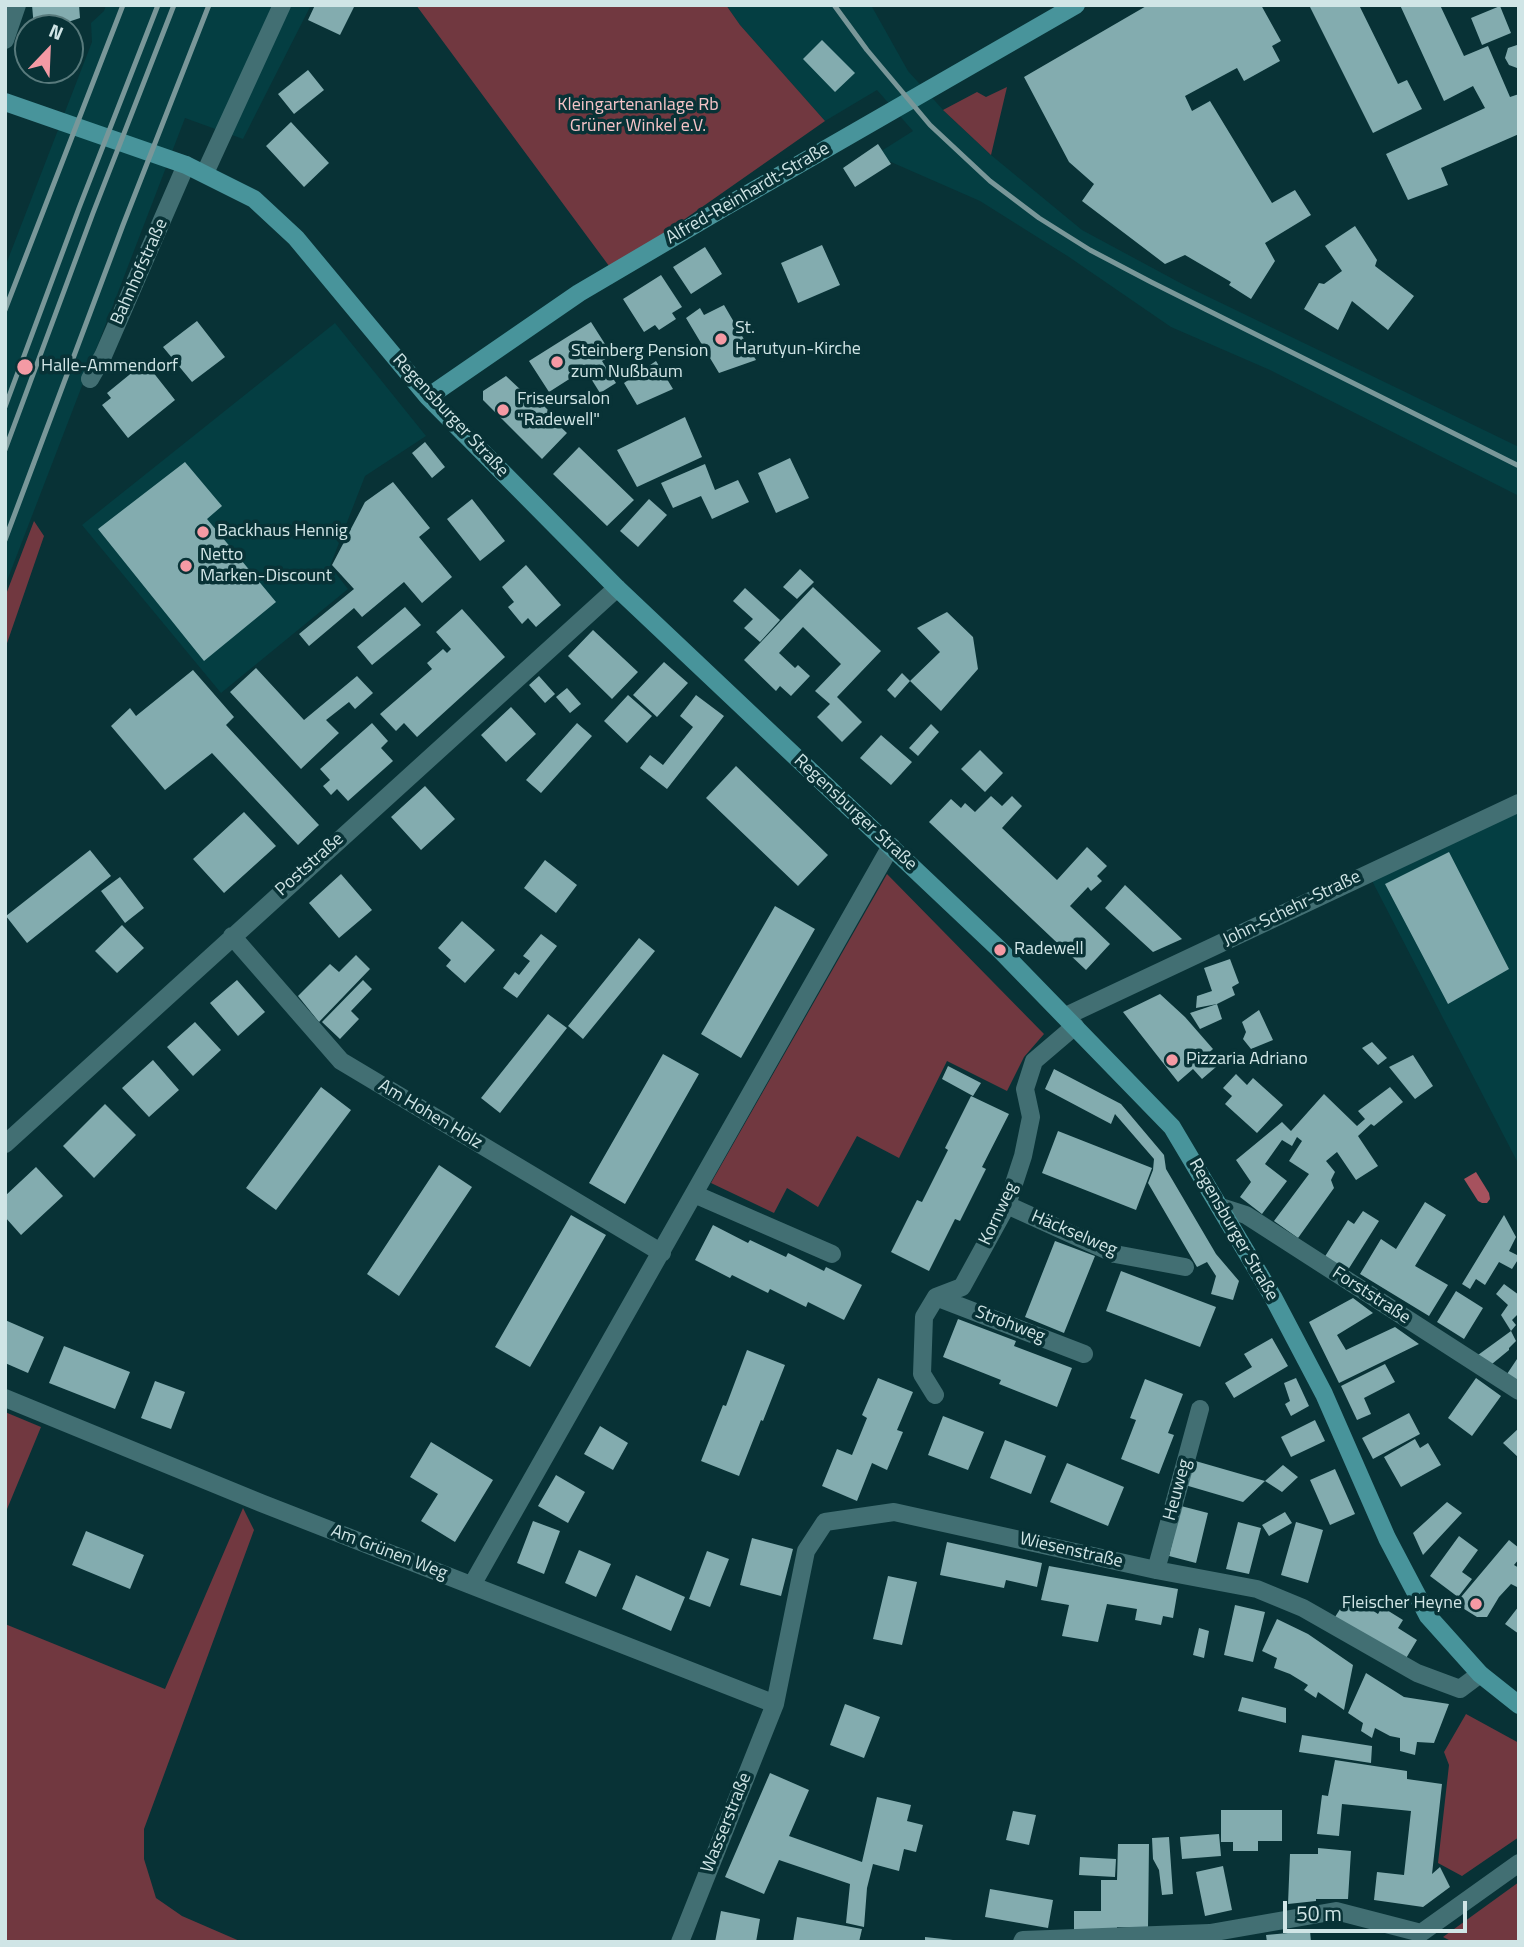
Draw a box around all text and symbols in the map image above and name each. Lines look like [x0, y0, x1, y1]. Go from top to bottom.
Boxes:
north arrow [14, 14, 84, 84]
text: N [45, 15, 68, 47]
park label: Kleingartenanlage Rb Grüner Winkel e.V. [557, 95, 719, 138]
street label: Alfred-Reinhardt-Straße [662, 138, 834, 250]
street label: Bahnhofstraße [107, 216, 173, 328]
place label: St. Harutyun-Kirche [735, 318, 861, 360]
marker: St. Harutyun-Kirche [713, 331, 729, 347]
place label: Steinberg Pension zum Nußbaum [571, 341, 708, 384]
street label: Regensburger Straße [387, 350, 513, 482]
marker: Steinberg Pension zum Nußbaum [549, 354, 565, 370]
place label: Halle-Ammendorf [41, 356, 178, 378]
marker: Halle-Ammendorf [15, 357, 35, 377]
place label: Friseursalon "Radewell" [517, 389, 610, 432]
marker: Friseursalon "Radewell" [495, 402, 511, 418]
place label: Backhaus Hennig [217, 521, 348, 543]
marker: Backhaus Hennig [195, 524, 211, 540]
place label: Netto Marken-Discount [200, 545, 332, 588]
marker: Netto Marken-Discount [178, 558, 194, 574]
street label: Regensburger Straße [789, 750, 921, 876]
street label: Poststraße [272, 829, 348, 901]
street label: John-Schehr-Straße [1220, 866, 1364, 952]
place label: Radewell [1014, 939, 1084, 961]
marker: Radewell [992, 942, 1008, 958]
place label: Pizzaria Adriano [1186, 1049, 1308, 1071]
marker: Pizzaria Adriano [1164, 1052, 1180, 1068]
street label: Am Hohen Holz [374, 1075, 486, 1155]
street label: Regensburger Straße [1183, 1155, 1283, 1305]
street label: Kornweg [975, 1179, 1023, 1249]
street label: Häckselweg [1028, 1206, 1120, 1262]
street label: Forststraße [1328, 1263, 1414, 1329]
street label: Strohweg [972, 1302, 1048, 1348]
street label: Heuweg [1159, 1457, 1197, 1523]
street label: Am Grünen Weg [328, 1521, 450, 1585]
street label: Wiesenstraße [1017, 1529, 1125, 1573]
place label: Fleischer Heyne [1342, 1593, 1462, 1615]
marker: Fleischer Heyne [1468, 1596, 1484, 1612]
street label: Wasserstraße [697, 1770, 757, 1876]
scale bar [1286, 1888, 1470, 1932]
text: 50 m [1296, 1897, 1342, 1929]

